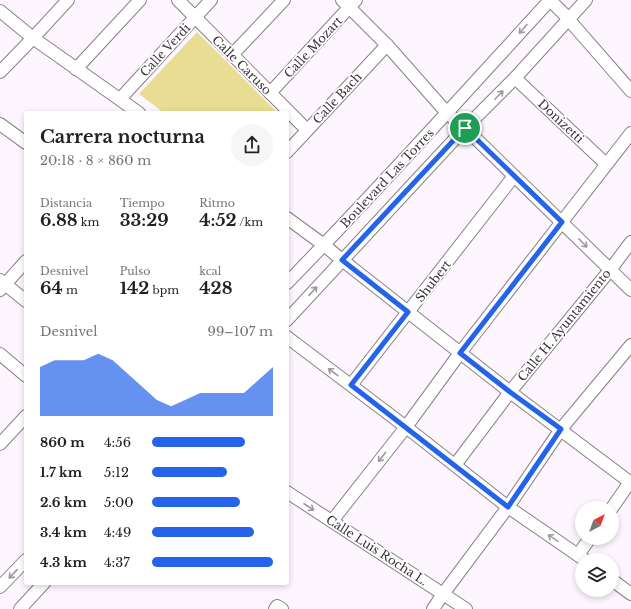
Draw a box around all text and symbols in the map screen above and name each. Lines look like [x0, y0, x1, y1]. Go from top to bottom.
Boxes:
street label: Calle Mozart [281, 13, 346, 81]
street label: Calle Verdi [137, 20, 193, 80]
one-way arrow [519, 24, 528, 34]
street label: Calle Caruso [209, 32, 275, 98]
street label: Calle Bach [309, 69, 365, 127]
one-way arrow [494, 90, 504, 100]
street label: Donizetti [535, 96, 587, 146]
pin [448, 111, 482, 145]
icon: arrive [454, 117, 476, 139]
button: share [231, 124, 273, 166]
street label: Boulevard Las Torres [337, 125, 437, 231]
text: Carrera nocturna [40, 126, 205, 148]
text: 20:18 · 8 × 860 m [40, 152, 151, 169]
text: Distancia [40, 196, 92, 210]
text: Tiempo [120, 196, 165, 210]
text: Ritmo [199, 196, 235, 210]
text: 6.88 [40, 210, 77, 231]
text: 33:29 [120, 210, 169, 231]
text: 4:52 [199, 210, 237, 231]
text: km [77, 215, 99, 229]
text: /km [237, 215, 263, 229]
one-way arrow [578, 238, 588, 248]
street label: Shubert [412, 257, 454, 305]
text: Desnivel [40, 264, 89, 278]
text: Pulso [120, 264, 150, 278]
text: kcal [199, 264, 221, 278]
street label: Calle H. Ayuntamiento [514, 266, 614, 384]
text: 64 [40, 278, 63, 299]
text: 142 [120, 278, 149, 299]
text: 428 [199, 278, 232, 299]
text: m [63, 283, 78, 297]
text: bpm [149, 283, 179, 297]
one-way arrow [309, 286, 318, 296]
text: Desnivel [40, 323, 98, 340]
text: 99–107 m [208, 323, 273, 340]
one-way arrow [328, 368, 339, 376]
text: 860 m [40, 434, 85, 451]
text: 4:56 [104, 434, 131, 451]
one-way arrow [377, 452, 386, 463]
text: 1.7 km [40, 464, 82, 481]
text: 5:12 [104, 464, 129, 481]
text: 2.6 km [40, 494, 87, 511]
text: 5:00 [104, 494, 134, 511]
north arrow [575, 501, 619, 545]
map controls [575, 501, 619, 597]
one-way arrow [303, 503, 315, 511]
street label: Calle Luis Rocha L. [323, 512, 431, 588]
text: 3.4 km [40, 524, 87, 541]
text: 4:49 [104, 524, 131, 541]
one-way arrow [548, 534, 559, 542]
button: layers [575, 553, 619, 597]
text: 4.3 km [40, 554, 87, 571]
text: 4:37 [104, 554, 130, 571]
one-way arrow [9, 568, 18, 578]

